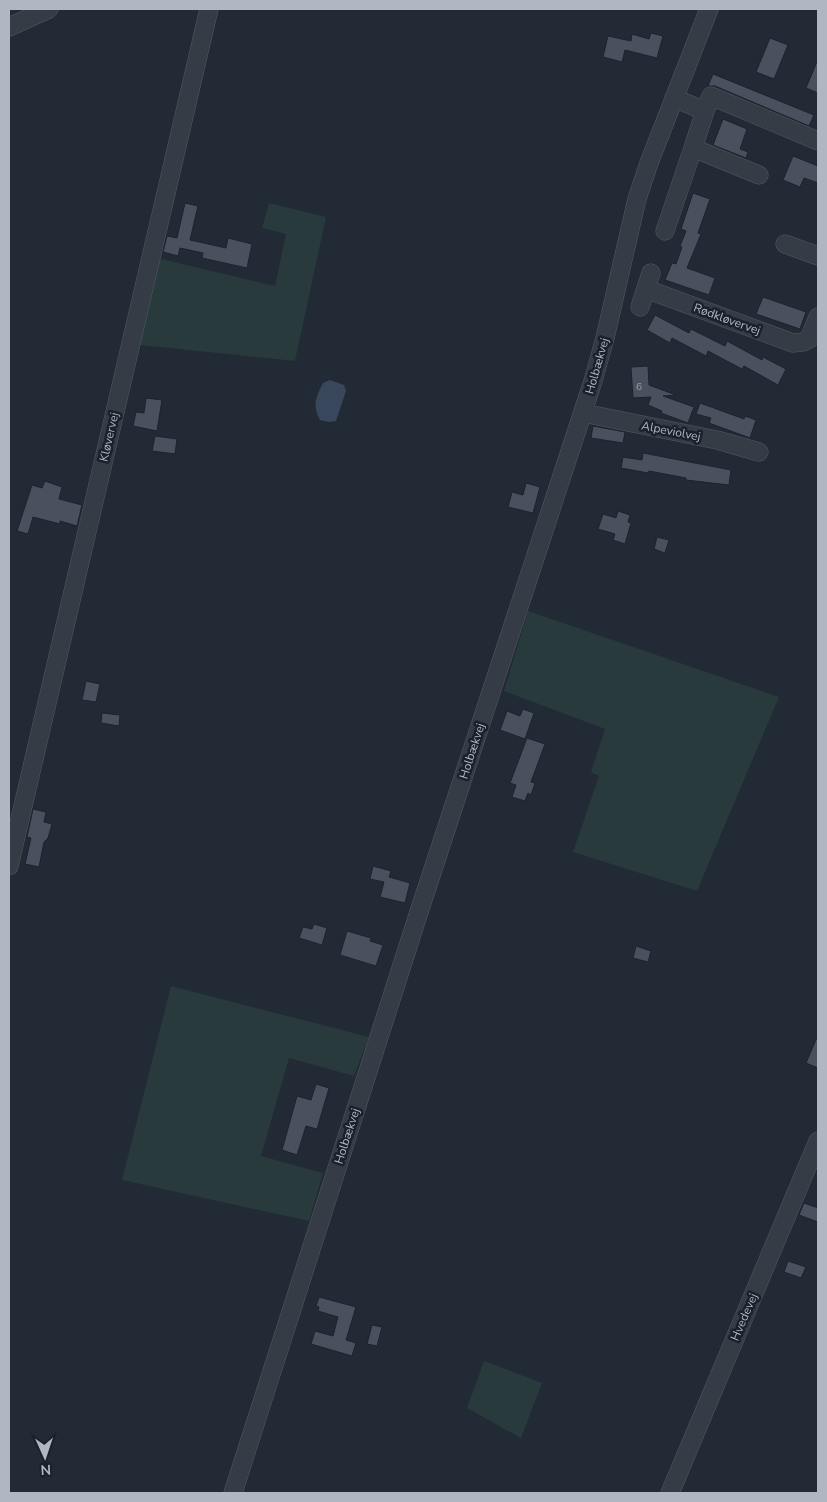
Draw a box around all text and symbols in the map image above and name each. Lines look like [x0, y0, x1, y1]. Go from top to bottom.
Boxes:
street label: Rødkløvervej [691, 299, 763, 339]
street label: Holbækvej [581, 336, 613, 396]
house number: 6 [636, 380, 642, 394]
street label: Kløvervej [96, 411, 122, 463]
street label: Alpeviolvej [640, 417, 702, 445]
street label: Holbækvej [455, 721, 489, 781]
street label: Holbækvej [330, 1106, 364, 1166]
street label: Hvedevej [727, 1291, 761, 1343]
north arrow [20, 1432, 70, 1482]
text: N [40, 1460, 51, 1479]

